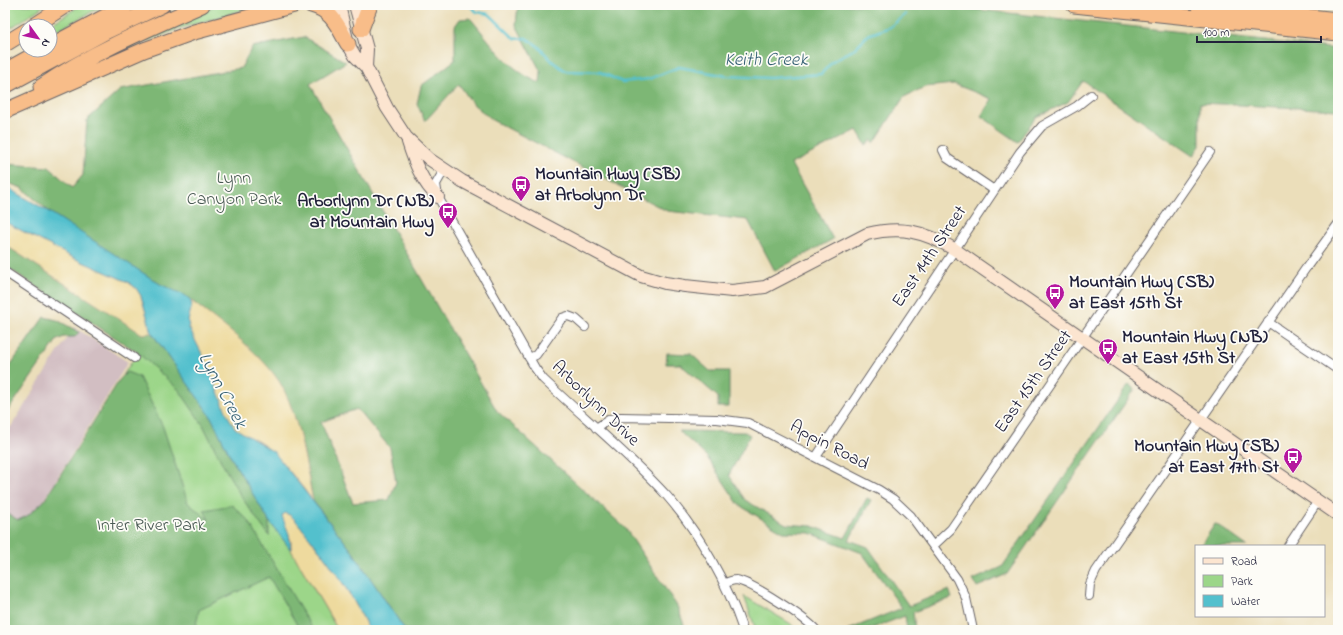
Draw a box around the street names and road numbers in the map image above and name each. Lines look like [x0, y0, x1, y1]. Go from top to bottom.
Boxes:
street label: East 14th Street [886, 201, 974, 313]
street label: East 15th Street [989, 325, 1079, 439]
street label: Arborlynn Drive [545, 355, 646, 454]
street label: Appin Road [785, 414, 873, 478]

